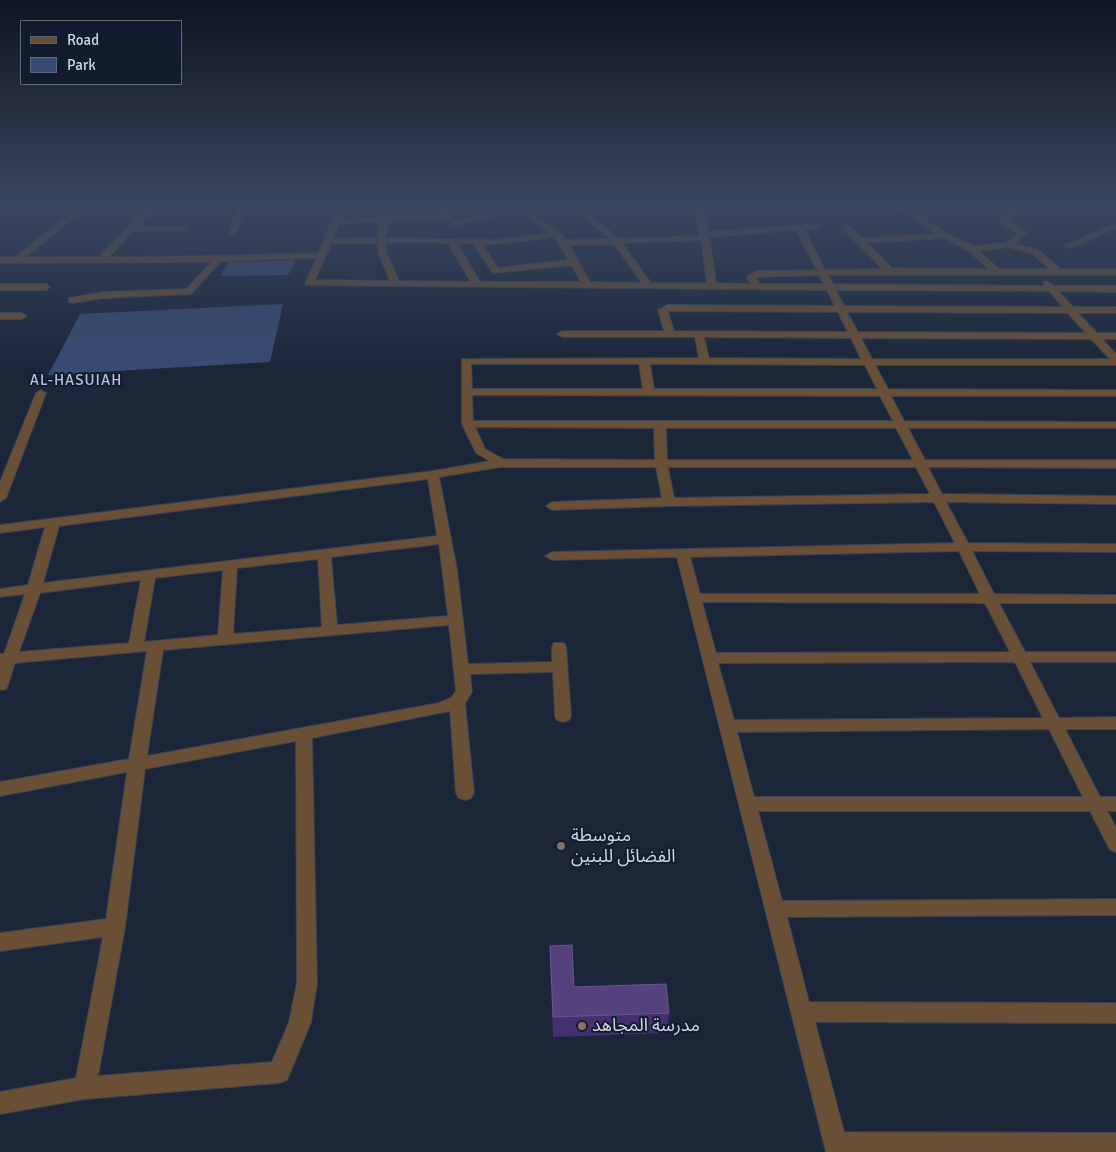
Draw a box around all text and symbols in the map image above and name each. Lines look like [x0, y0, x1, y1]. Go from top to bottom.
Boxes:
legend [20, 20, 182, 85]
text: Road [67, 31, 99, 49]
text: Park [67, 56, 96, 74]
district label: AL-HASUIAH [28, 372, 124, 390]
place label: متوسطة الفضائل للبنين [571, 825, 675, 868]
marker: متوسطة الفضائل للبنين [555, 840, 567, 852]
place label: مدرسة المجاهد [592, 1015, 700, 1037]
marker: مدرسة المجاهد [576, 1020, 588, 1032]

